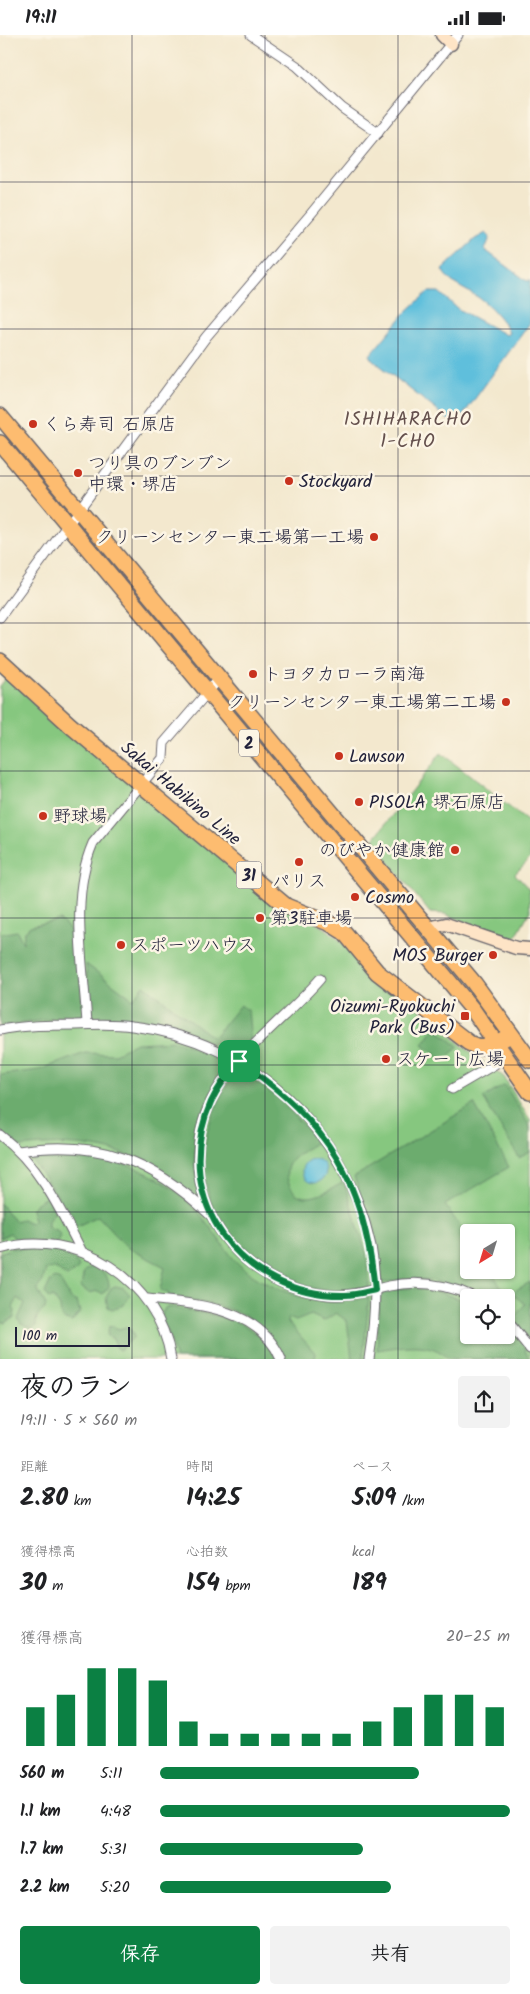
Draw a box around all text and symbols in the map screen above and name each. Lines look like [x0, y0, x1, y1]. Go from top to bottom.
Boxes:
text: 19:11 [25, 3, 57, 33]
district label: ISHIHARACHO 1-CHO [344, 405, 472, 457]
place label: くら寿司 石原店 [43, 411, 176, 440]
marker: くら寿司 石原店 [27, 418, 39, 430]
place label: つり具のブンブン 中環・堺店 [88, 450, 232, 500]
marker: つり具のブンブン 中環・堺店 [72, 467, 84, 479]
place label: Stockyard [299, 468, 373, 497]
marker: Stockyard [283, 475, 295, 487]
place label: クリーンセンター東工場第一工場 [95, 524, 364, 553]
marker: クリーンセンター東工場第一工場 [368, 531, 380, 543]
place label: トヨタカローラ南海 [263, 661, 425, 690]
marker: トヨタカローラ南海 [247, 668, 259, 680]
place label: クリーンセンター東工場第二工場 [227, 689, 496, 718]
marker: クリーンセンター東工場第二工場 [500, 696, 512, 708]
road number: 2 [239, 729, 259, 756]
street label: Sakai Habikino Line [113, 735, 247, 854]
place label: Lawson [349, 743, 405, 772]
marker: Lawson [333, 750, 345, 762]
place label: PISOLA 堺石原店 [369, 789, 505, 818]
marker: PISOLA 堺石原店 [353, 796, 365, 808]
place label: 野球場 [53, 803, 107, 832]
marker: 野球場 [37, 810, 49, 822]
place label: のびやか健康館 [319, 837, 445, 866]
marker: のびやか健康館 [449, 844, 461, 856]
marker: パリス [293, 856, 305, 868]
road number: 31 [236, 861, 262, 889]
place label: パリス [272, 868, 326, 897]
place label: Cosmo [365, 884, 414, 913]
marker: Cosmo [349, 891, 361, 903]
place label: 第3駐車場 [270, 905, 352, 934]
marker: 第3駐車場 [254, 912, 266, 924]
place label: スポーツハウス [131, 932, 255, 961]
marker: スポーツハウス [115, 939, 127, 951]
place label: MOS Burger [392, 942, 484, 971]
marker: MOS Burger [487, 949, 499, 961]
place label: Oizumi-Ryokuchi Park (Bus) [330, 993, 456, 1043]
marker: Oizumi-Ryokuchi Park (Bus) [459, 1010, 471, 1022]
pin [218, 1040, 260, 1082]
place label: スケート広場 [396, 1046, 504, 1075]
icon: arrive [225, 1047, 253, 1075]
marker: スケート広場 [380, 1053, 392, 1065]
north arrow [460, 1224, 515, 1279]
map controls [460, 1224, 515, 1344]
button: locate [460, 1289, 515, 1344]
scale bar [15, 1324, 130, 1347]
text: 100 m [22, 1325, 57, 1347]
text: 夜のラン [20, 1366, 132, 1411]
button: share [458, 1376, 510, 1428]
text: 19:11 · 5 × 560 m [20, 1408, 137, 1433]
text: 距離 [20, 1456, 48, 1478]
text: 時間 [186, 1456, 214, 1478]
text: ペース [352, 1456, 393, 1478]
text: 2.80 [20, 1478, 68, 1518]
text: 14:25 [186, 1478, 241, 1518]
text: 5:09 [352, 1478, 396, 1518]
text: km [68, 1490, 91, 1512]
text: /km [396, 1490, 425, 1512]
text: 獲得標高 [20, 1541, 76, 1563]
text: 心拍数 [186, 1541, 228, 1563]
text: kcal [352, 1541, 375, 1563]
text: 30 [20, 1563, 47, 1603]
text: 154 [186, 1563, 220, 1603]
text: 189 [352, 1563, 387, 1603]
text: m [47, 1575, 63, 1597]
text: bpm [220, 1575, 251, 1597]
text: 20–25 m [446, 1624, 510, 1649]
text: 獲得標高 [20, 1626, 84, 1651]
text: 560 m [20, 1761, 64, 1786]
text: 5:11 [100, 1761, 123, 1786]
text: 1.1 km [20, 1799, 61, 1824]
text: 4:48 [100, 1799, 131, 1824]
text: 1.7 km [20, 1837, 63, 1862]
text: 5:31 [100, 1837, 127, 1862]
text: 2.2 km [20, 1875, 70, 1900]
text: 5:20 [100, 1875, 130, 1900]
button: 保存 [20, 1926, 260, 1984]
button: 共有 [270, 1926, 510, 1984]

